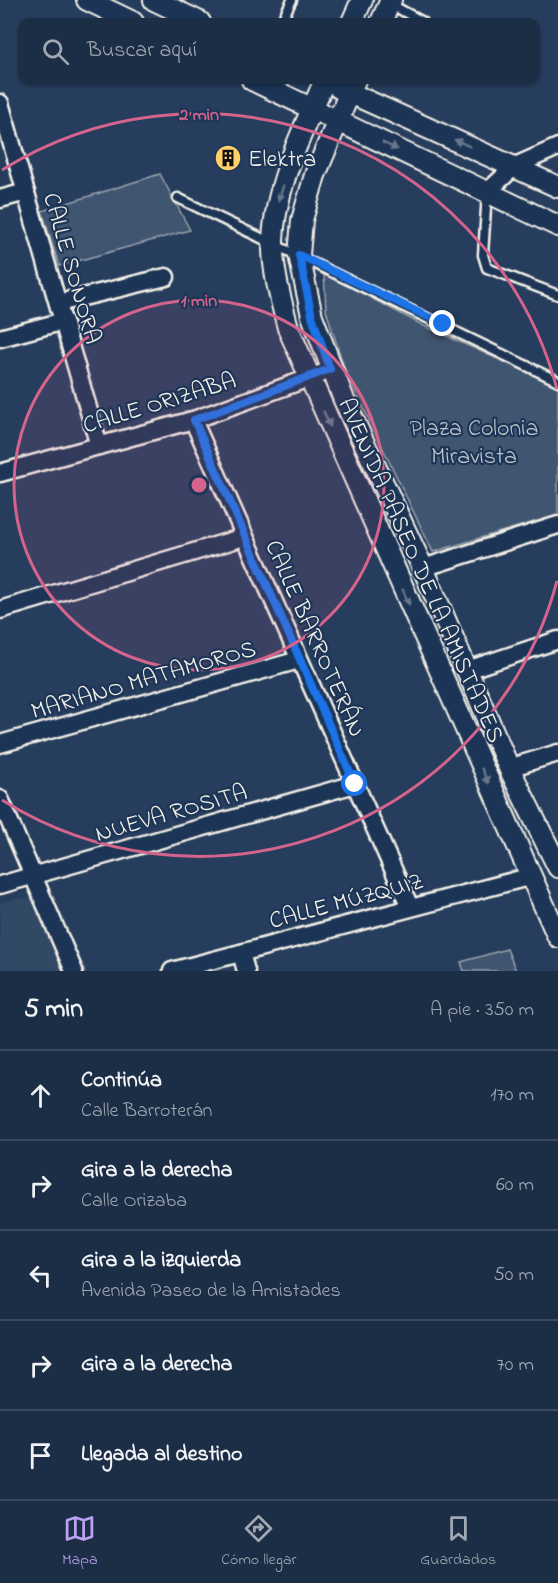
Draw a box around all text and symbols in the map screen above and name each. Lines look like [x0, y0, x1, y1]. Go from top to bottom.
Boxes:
search box [18, 18, 540, 84]
icon: search [39, 35, 72, 68]
text: Buscar aquí [87, 35, 197, 67]
text: 2 min [178, 103, 219, 129]
one-way arrow [453, 138, 470, 147]
one-way arrow [382, 142, 399, 151]
building icon: Elektra [213, 143, 243, 173]
place label: Elektra [248, 143, 316, 178]
one-way arrow [276, 184, 285, 202]
street label: CALLE SONORA [32, 189, 109, 349]
text: 1 min [181, 289, 217, 315]
route end [429, 310, 455, 336]
street label: CALLE ORIZABA [79, 364, 241, 444]
street label: AVENIDA PASEO DE LA AMISTADES [328, 393, 512, 749]
one-way arrow [323, 410, 333, 428]
park label: Plaza Colonia Miravista [409, 412, 539, 475]
centre of rings [189, 475, 209, 495]
street label: CALLE BARROTERÁN [255, 535, 373, 743]
one-way arrow [402, 589, 411, 606]
street label: MARIANO MATAMOROS [27, 633, 260, 730]
one-way arrow [481, 767, 490, 784]
route start [341, 770, 367, 796]
street label: NUEVA ROSITA [91, 776, 252, 853]
street label: CALLE MÚZQUIZ [266, 865, 428, 940]
text: 5 min [24, 991, 83, 1029]
text: A pie · 350 m [430, 996, 534, 1025]
text: Continúa [81, 1065, 162, 1097]
icon: ahead [24, 1079, 57, 1112]
text: 170 m [490, 1081, 534, 1110]
text: Calle Barroterán [81, 1097, 212, 1126]
text: Gira a la derecha [81, 1155, 232, 1187]
icon: right [24, 1169, 57, 1202]
text: 60 m [496, 1171, 534, 1200]
text: Calle Orizaba [81, 1187, 187, 1216]
text: Gira a la izquierda [81, 1245, 241, 1277]
icon: left [24, 1259, 57, 1292]
text: 50 m [493, 1261, 534, 1290]
text: Avenida Paseo de la Amistades [81, 1277, 341, 1306]
icon: right [24, 1349, 57, 1382]
text: Gira a la derecha [81, 1349, 232, 1381]
text: 70 m [497, 1351, 534, 1380]
icon: arrive [24, 1439, 57, 1472]
text: Llegada al destino [81, 1439, 242, 1471]
tab: Mapa [62, 1512, 98, 1572]
tab: Cómo llegar [221, 1512, 297, 1572]
tab: Guardados [420, 1512, 496, 1572]

